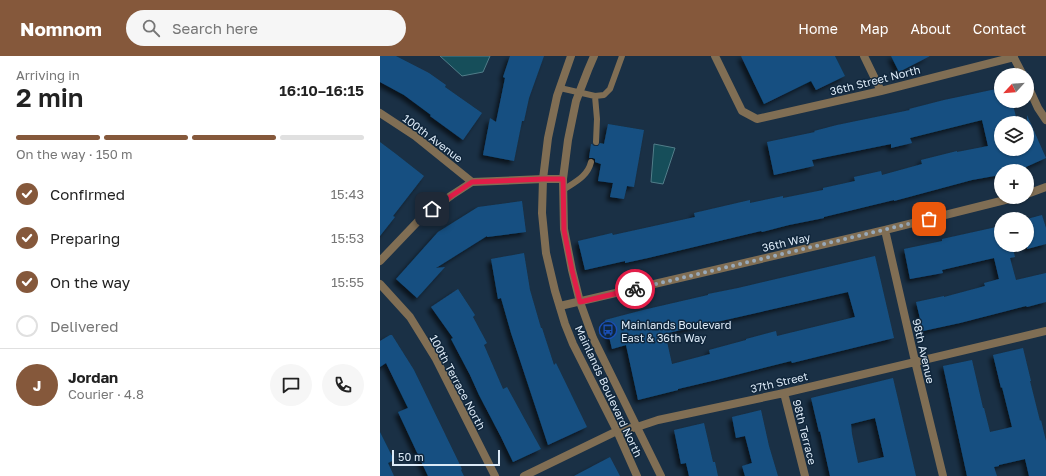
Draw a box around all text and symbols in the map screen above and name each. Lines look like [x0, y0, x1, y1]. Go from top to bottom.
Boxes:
search box [126, 10, 406, 46]
text: Nomnom [20, 17, 102, 40]
icon: search [140, 17, 162, 39]
text: Search here [172, 19, 258, 37]
text: Home [798, 20, 838, 37]
text: Map [860, 20, 888, 37]
text: About [910, 20, 951, 37]
text: Contact [973, 20, 1026, 37]
street label: 36th Street North [828, 62, 922, 98]
text: Arriving in [16, 67, 80, 83]
north arrow [994, 68, 1034, 108]
map controls [994, 68, 1034, 252]
text: 16:10–16:15 [279, 81, 364, 99]
text: 2 min [16, 82, 84, 113]
street label: 100th Avenue [400, 111, 466, 165]
button: layers [994, 116, 1034, 156]
text: On the way · 150 m [16, 146, 133, 162]
button: + [994, 164, 1034, 204]
icon: check [16, 183, 38, 205]
text: Confirmed [50, 185, 125, 203]
text: 15:43 [331, 186, 364, 202]
pin [415, 192, 449, 226]
icon: home [421, 198, 443, 220]
pin [912, 202, 946, 236]
icon: bag [918, 208, 940, 230]
button: − [994, 212, 1034, 252]
icon: check [16, 227, 38, 249]
text: Preparing [50, 229, 120, 247]
text: 15:53 [331, 230, 364, 246]
street label: 36th Way [761, 230, 811, 254]
courier [615, 269, 655, 309]
icon: check [16, 271, 38, 293]
text: On the way [50, 273, 130, 291]
text: 15:55 [331, 274, 364, 290]
icon: bike [624, 278, 646, 300]
text: Delivered [50, 317, 118, 335]
street label: 98th Avenue [910, 317, 938, 385]
place label: Mainlands Boulevard East & 36th Way [621, 318, 731, 344]
bus stop icon: Mainlands Boulevard East & 36th Way [598, 320, 618, 340]
street label: Mainlands Boulevard North [573, 323, 645, 459]
street label: 100th Terrace North [427, 332, 489, 432]
button: chat [270, 364, 312, 406]
button: phone [322, 364, 364, 406]
text: Jordan [68, 368, 118, 386]
street label: 37th Street [749, 369, 809, 395]
text: J [33, 376, 41, 394]
text: Courier · 4.8 [68, 386, 144, 402]
street label: 98th Terrace [791, 398, 819, 466]
scale bar [392, 448, 500, 467]
text: 50 m [398, 450, 424, 463]

